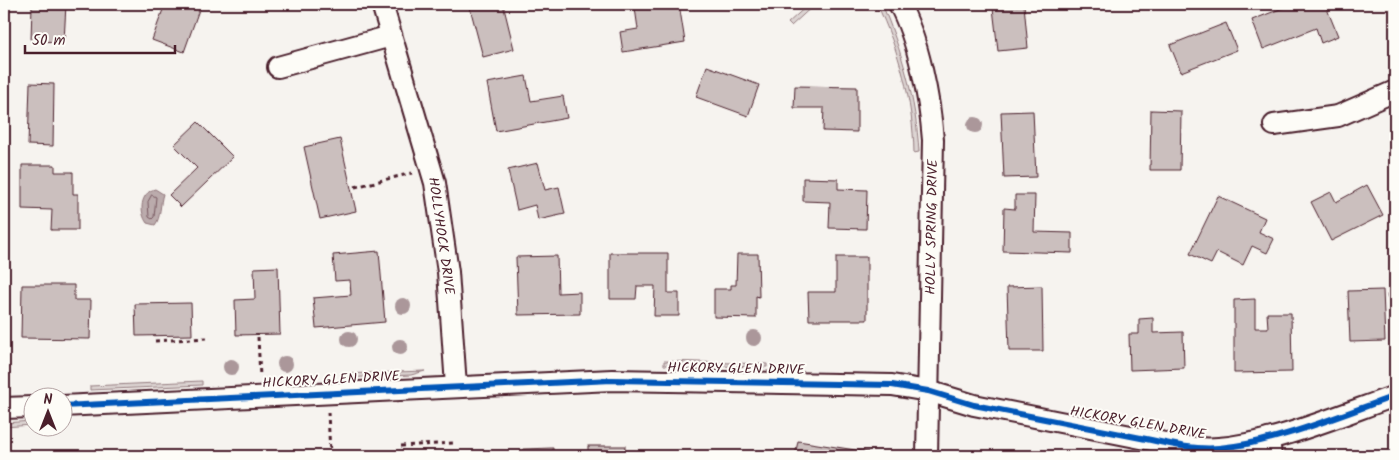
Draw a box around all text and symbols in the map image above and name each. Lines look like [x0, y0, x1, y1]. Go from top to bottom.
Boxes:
scale bar [25, 22, 175, 54]
text: 50 m [32, 29, 66, 53]
street label: HOLLY SPRING DRIVE [920, 158, 944, 295]
street label: HOLLYHOCK DRIVE [422, 176, 460, 297]
street label: HICKORY GLEN DRIVE [667, 357, 806, 381]
street label: HICKORY GLEN DRIVE [262, 365, 401, 395]
north arrow [22, 388, 72, 438]
text: N [44, 389, 53, 411]
street label: HICKORY GLEN DRIVE [1068, 400, 1208, 446]

